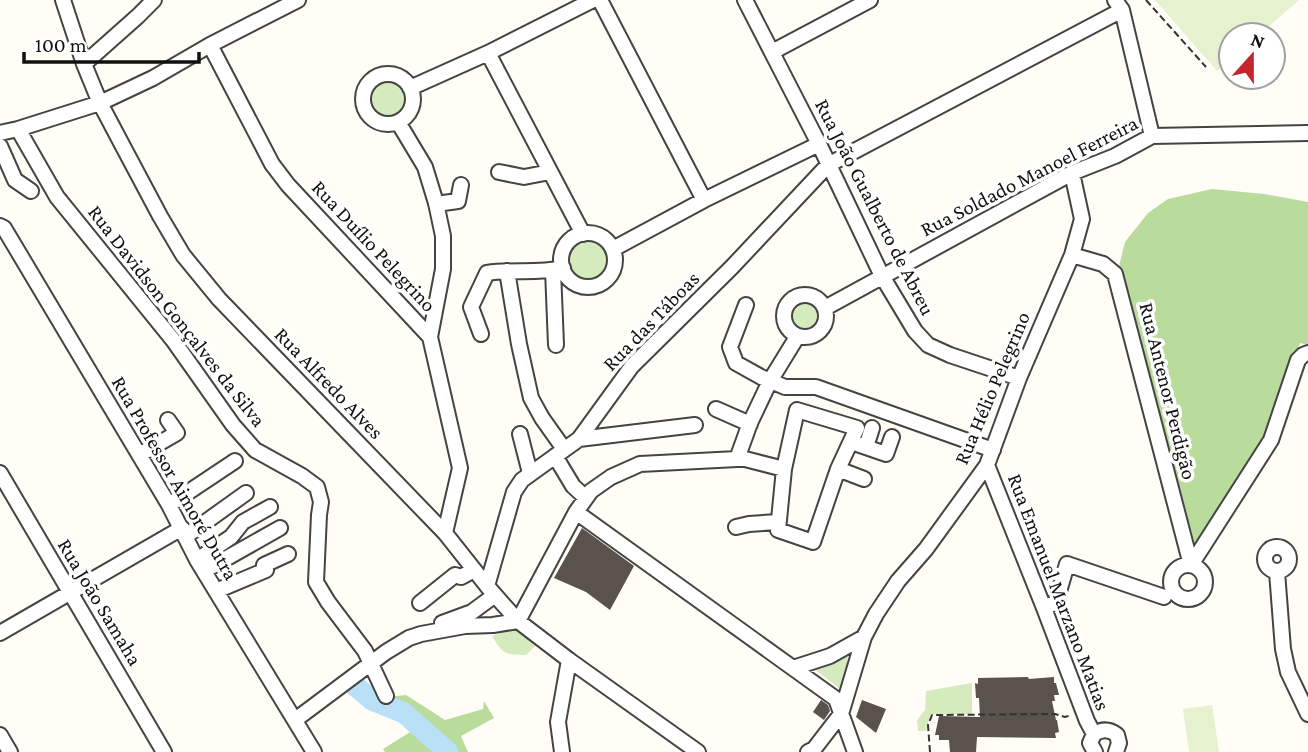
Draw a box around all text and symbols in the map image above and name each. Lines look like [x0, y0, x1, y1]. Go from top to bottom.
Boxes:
scale bar [24, 21, 200, 65]
north arrow [1217, 21, 1287, 91]
text: N [1248, 28, 1268, 53]
text: 100 m [35, 33, 87, 57]
street label: Rua João Gualberto de Abreu [810, 95, 940, 319]
street label: Rua Soldado Manoel Ferreira [916, 111, 1142, 241]
street label: Rua Duílio Pelegrino [307, 175, 441, 317]
street label: Rua Davidson Gonçalves da Silva [83, 200, 271, 432]
street label: Rua das Táboas [598, 266, 704, 376]
street label: Rua Antenor Perdigão [1134, 300, 1202, 482]
street label: Rua Hélio Pelegrino [949, 308, 1035, 468]
street label: Rua Alfredo Alves [270, 322, 388, 444]
street label: Rua Professor Aimoré Dutra [107, 372, 243, 585]
street label: Rua Emanuel Marzano Matias [1003, 470, 1115, 714]
street label: Rua João Samaha [53, 534, 148, 670]

